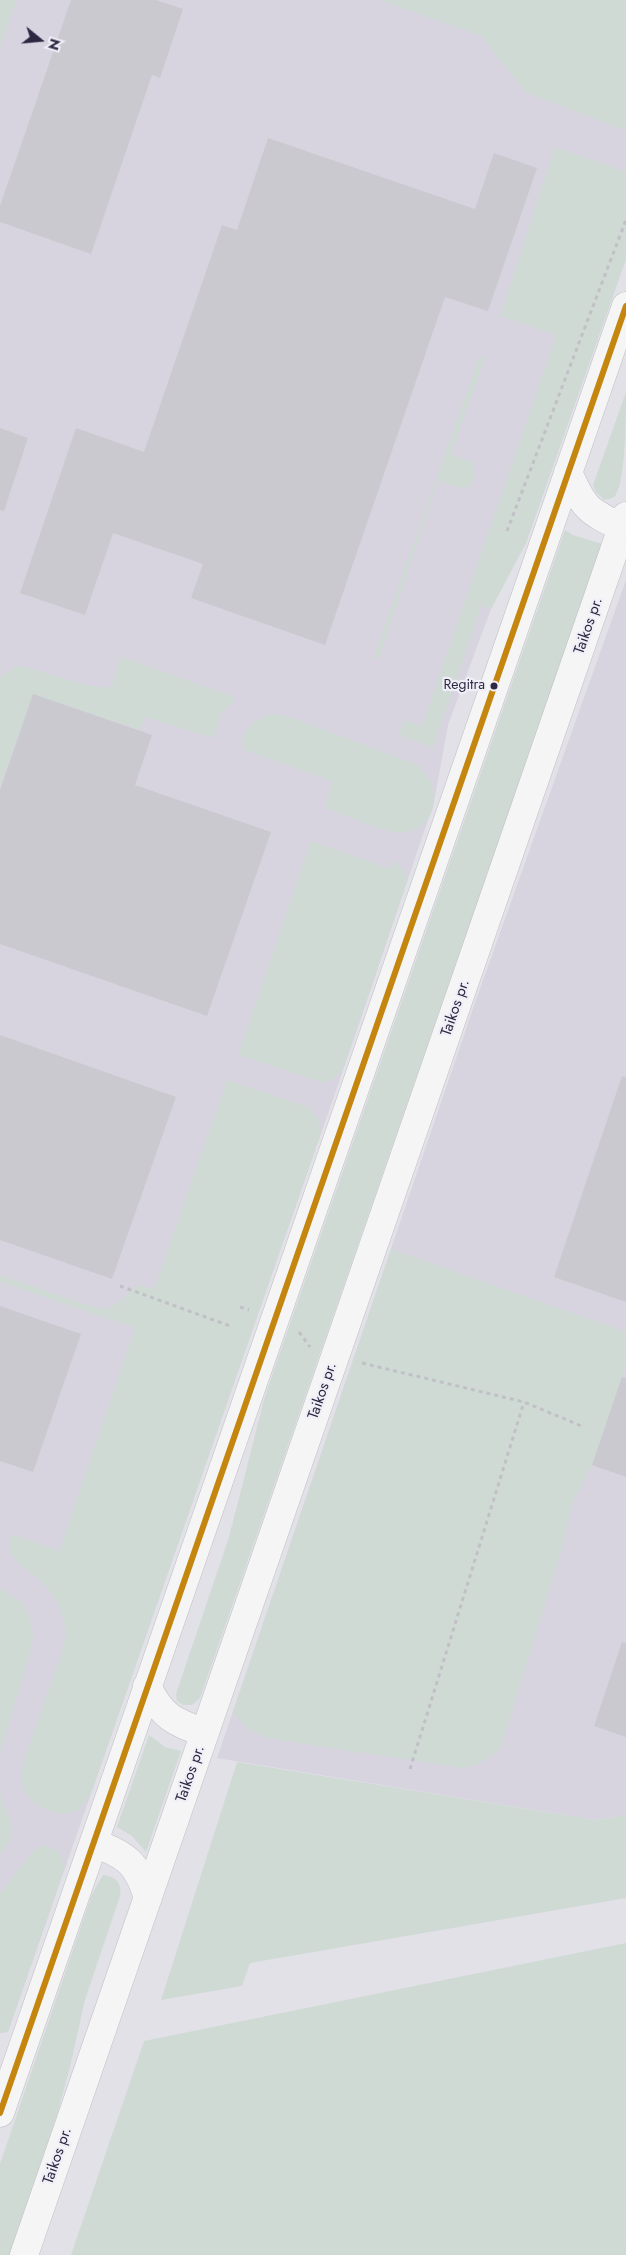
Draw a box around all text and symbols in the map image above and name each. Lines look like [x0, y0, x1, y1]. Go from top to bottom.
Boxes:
north arrow [15, 15, 65, 65]
text: N [43, 36, 66, 53]
street label: Taikos pr. [571, 595, 607, 657]
place label: Regitra [443, 678, 485, 694]
marker: Regitra [489, 681, 499, 691]
street label: Taikos pr. [438, 977, 474, 1039]
street label: Taikos pr. [305, 1360, 341, 1422]
street label: Taikos pr. [173, 1743, 209, 1805]
street label: Taikos pr. [40, 2125, 76, 2187]

